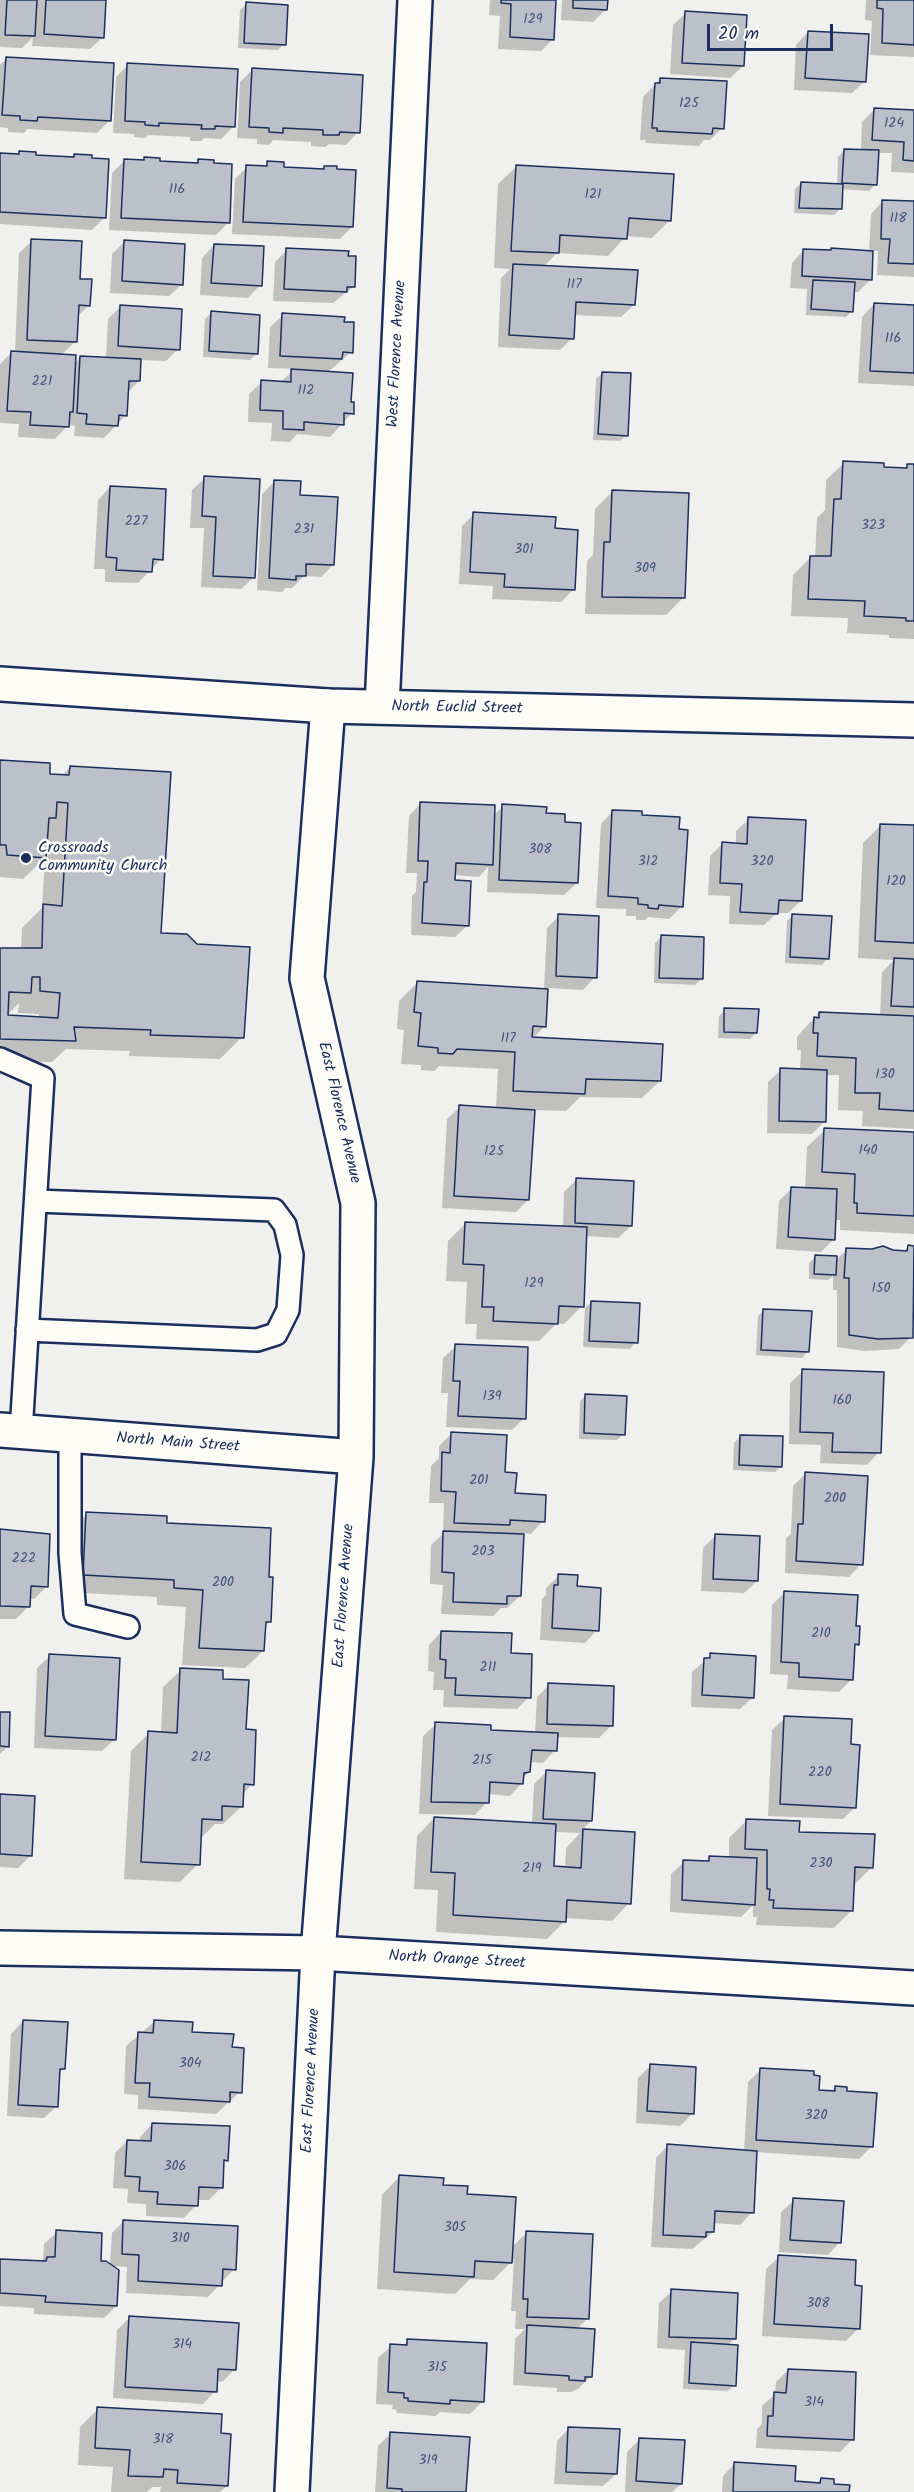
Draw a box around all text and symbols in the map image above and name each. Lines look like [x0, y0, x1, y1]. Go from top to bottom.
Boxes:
scale bar [710, 12, 836, 50]
house number: 129 [523, 13, 543, 29]
text: 20 m [718, 20, 759, 49]
house number: 125 [679, 97, 699, 113]
house number: 124 [884, 117, 904, 133]
house number: 116 [169, 183, 185, 199]
house number: 121 [585, 188, 601, 204]
house number: 118 [889, 212, 907, 228]
house number: 117 [566, 278, 582, 294]
street label: West Florence Avenue [385, 280, 411, 428]
house number: 116 [885, 332, 901, 348]
house number: 221 [32, 375, 52, 391]
house number: 112 [298, 384, 314, 400]
house number: 227 [125, 515, 147, 531]
house number: 323 [861, 519, 885, 535]
house number: 231 [294, 523, 314, 539]
house number: 301 [514, 543, 534, 559]
house number: 309 [634, 562, 656, 578]
street label: North Euclid Street [391, 698, 523, 720]
place label: Crossroads Community Church [38, 839, 167, 877]
house number: 308 [528, 843, 552, 859]
marker: Crossroads Community Church [19, 851, 33, 865]
house number: 312 [638, 855, 658, 871]
house number: 320 [750, 855, 774, 871]
house number: 120 [886, 875, 906, 891]
house number: 117 [500, 1032, 516, 1048]
street label: East Florence Avenue [312, 1040, 364, 1186]
house number: 130 [875, 1068, 895, 1084]
house number: 140 [858, 1144, 878, 1160]
house number: 125 [484, 1145, 504, 1161]
house number: 129 [524, 1277, 544, 1293]
house number: 150 [872, 1282, 890, 1298]
house number: 139 [482, 1390, 502, 1406]
house number: 160 [832, 1394, 852, 1410]
street label: North Main Street [115, 1430, 241, 1458]
house number: 201 [469, 1474, 489, 1490]
house number: 200 [824, 1492, 846, 1508]
street label: East Florence Avenue [330, 1523, 360, 1669]
house number: 203 [471, 1545, 495, 1561]
house number: 222 [12, 1552, 36, 1568]
house number: 200 [212, 1576, 234, 1592]
house number: 210 [811, 1627, 831, 1643]
house number: 211 [480, 1661, 496, 1677]
house number: 212 [191, 1751, 211, 1767]
house number: 215 [472, 1754, 492, 1770]
house number: 220 [808, 1766, 832, 1782]
house number: 230 [809, 1857, 833, 1873]
house number: 219 [522, 1862, 542, 1878]
street label: North Orange Street [388, 1948, 526, 1974]
street label: East Florence Avenue [299, 2008, 325, 2154]
house number: 304 [179, 2057, 201, 2073]
house number: 320 [804, 2109, 828, 2125]
house number: 306 [164, 2160, 186, 2176]
house number: 305 [444, 2221, 466, 2237]
house number: 310 [170, 2232, 190, 2248]
house number: 308 [806, 2297, 830, 2313]
house number: 314 [172, 2338, 192, 2354]
house number: 315 [427, 2361, 447, 2377]
house number: 314 [804, 2396, 824, 2412]
house number: 318 [153, 2433, 173, 2449]
house number: 319 [418, 2454, 438, 2470]

